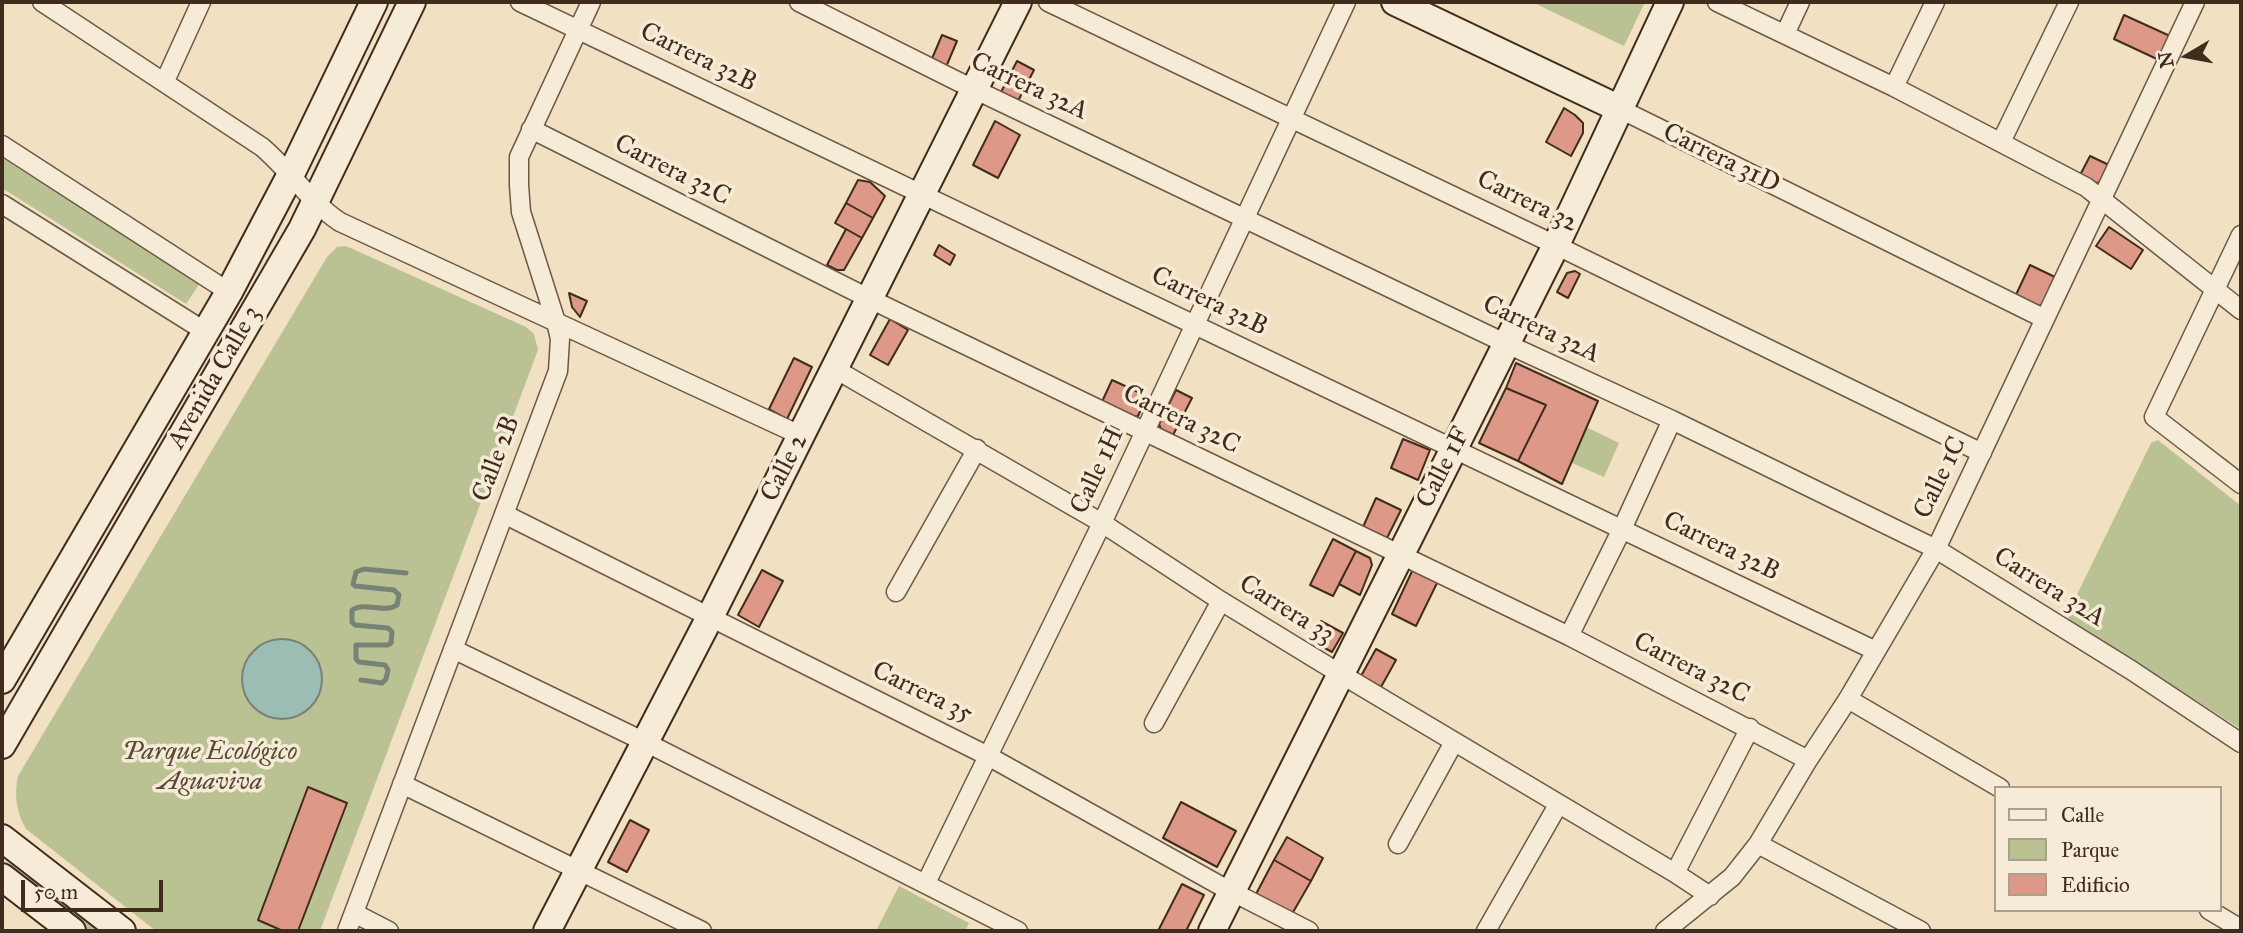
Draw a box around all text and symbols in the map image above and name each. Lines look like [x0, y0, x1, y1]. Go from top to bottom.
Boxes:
street label: Carrera 32B [635, 16, 761, 100]
north arrow [2152, 21, 2222, 91]
street label: Carrera 32A [965, 46, 1093, 128]
text: N [2153, 50, 2179, 70]
street label: Carrera 31D [1657, 117, 1785, 201]
street label: Carrera 32C [609, 128, 735, 214]
street label: Carrera 32 [1471, 164, 1583, 240]
street label: Carrera 32B [1146, 260, 1272, 344]
street label: Carrera 32A [1477, 289, 1605, 371]
street label: Avenida Calle 3 [162, 301, 268, 455]
street label: Carrera 32C [1117, 378, 1245, 462]
street label: Calle 2B [466, 412, 528, 506]
street label: Calle 1F [1410, 422, 1478, 514]
street label: Calle 1H [1064, 423, 1132, 519]
street label: Calle 2 [755, 429, 815, 507]
street label: Calle 1C [1908, 432, 1974, 524]
street label: Carrera 32B [1658, 505, 1784, 589]
street label: Carrera 32A [1987, 541, 2111, 635]
street label: Carrera 33 [1233, 569, 1339, 651]
street label: Carrera 32C [1628, 626, 1754, 712]
street label: Carrera 35 [867, 655, 977, 731]
park label: Parque Ecológico Aguaviva [123, 737, 297, 798]
legend [1994, 786, 2222, 912]
text: Calle [2061, 802, 2104, 828]
text: Parque [2061, 837, 2119, 863]
scale bar [24, 866, 166, 910]
text: Edificio [2061, 872, 2130, 898]
text: 50 m [34, 879, 78, 905]

